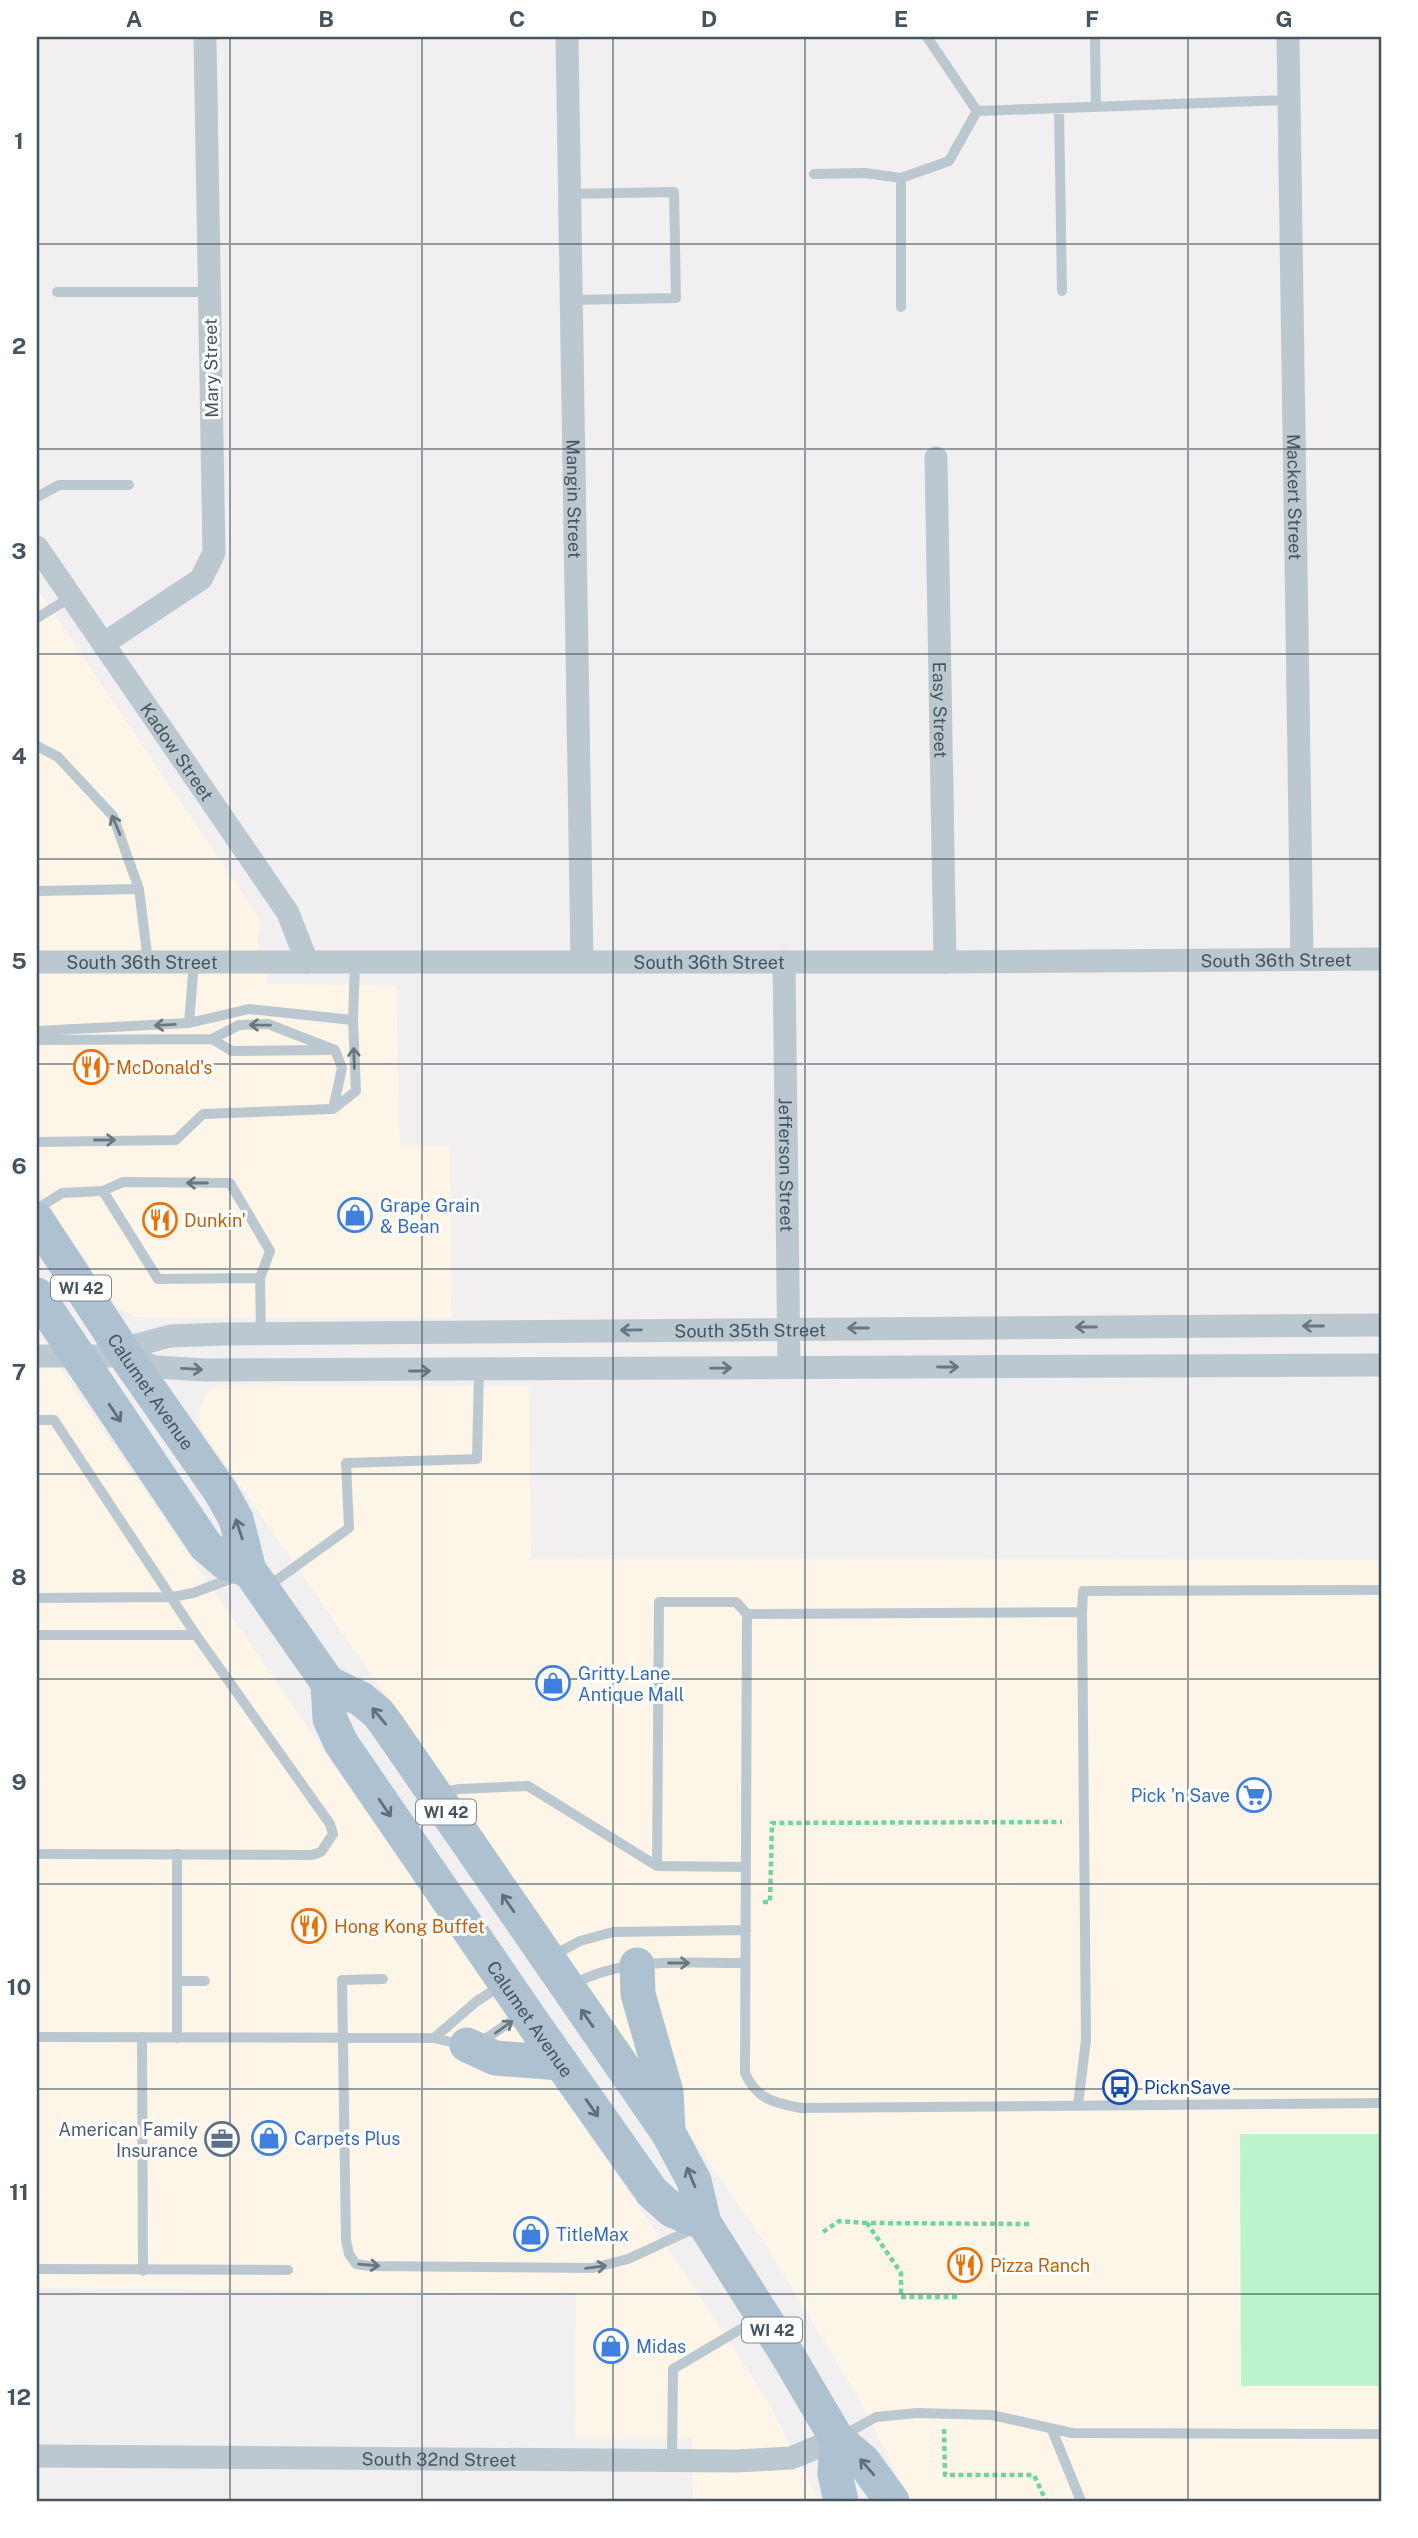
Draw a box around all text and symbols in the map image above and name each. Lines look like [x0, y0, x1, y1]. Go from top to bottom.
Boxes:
text: A [126, 5, 143, 32]
text: B [318, 5, 334, 32]
text: C [509, 5, 525, 32]
text: D [701, 5, 717, 32]
text: E [894, 5, 908, 32]
text: F [1085, 5, 1099, 32]
text: G [1275, 5, 1293, 32]
text: 1 [14, 127, 24, 154]
street label: Mary Street [200, 318, 222, 418]
text: 2 [12, 332, 26, 359]
street label: Mackert Street [1284, 434, 1306, 560]
street label: Mangin Street [563, 439, 586, 559]
text: 3 [11, 537, 27, 564]
street label: Easy Street [929, 661, 952, 758]
street label: Kadow Street [136, 699, 218, 804]
text: 4 [11, 742, 27, 769]
one-way arrow [108, 815, 121, 836]
text: 5 [11, 947, 27, 974]
street label: South 36th Street [1200, 949, 1352, 971]
street label: South 36th Street [66, 952, 218, 973]
street label: South 36th Street [633, 952, 785, 973]
one-way arrow [154, 1018, 177, 1031]
one-way arrow [249, 1018, 272, 1032]
one-way arrow [348, 1047, 361, 1070]
restaurant icon: McDonald's [72, 1048, 110, 1086]
place label: McDonald's [116, 1057, 212, 1078]
street label: Jefferson Street [775, 1098, 798, 1232]
one-way arrow [93, 1133, 116, 1147]
text: 6 [11, 1152, 27, 1179]
one-way arrow [185, 1176, 208, 1190]
place label: Grape Grain & Bean [380, 1195, 480, 1237]
shop icon: Grape Grain & Bean [336, 1196, 374, 1234]
restaurant icon: Dunkin' [141, 1201, 179, 1239]
place label: Dunkin' [184, 1210, 246, 1231]
road number: WI 42 [51, 1276, 111, 1300]
street label: South 35th Street [674, 1319, 826, 1341]
one-way arrow [1302, 1319, 1325, 1333]
one-way arrow [1074, 1320, 1097, 1334]
one-way arrow [847, 1321, 870, 1335]
one-way arrow [619, 1323, 642, 1337]
street label: Calumet Avenue [104, 1329, 199, 1454]
text: 7 [12, 1358, 26, 1385]
one-way arrow [936, 1360, 959, 1374]
one-way arrow [709, 1361, 732, 1375]
one-way arrow [180, 1363, 203, 1376]
one-way arrow [408, 1364, 431, 1378]
one-way arrow [108, 1403, 122, 1422]
one-way arrow [232, 1519, 244, 1541]
text: 8 [11, 1563, 27, 1590]
place label: Gritty Lane Antique Mall [578, 1663, 684, 1705]
shop icon: Gritty Lane Antique Mall [534, 1664, 572, 1702]
one-way arrow [371, 1707, 387, 1725]
text: 9 [11, 1768, 27, 1795]
supermarket icon: Pick 'n Save [1235, 1776, 1273, 1814]
place label: Pick 'n Save [1131, 1785, 1230, 1806]
one-way arrow [378, 1798, 392, 1818]
road number: WI 42 [416, 1800, 476, 1824]
one-way arrow [501, 1894, 515, 1913]
restaurant icon: Hong Kong Buffet [290, 1907, 328, 1945]
place label: Hong Kong Buffet [334, 1916, 485, 1937]
one-way arrow [667, 1956, 690, 1970]
street label: Calumet Avenue [483, 1957, 578, 2081]
text: 10 [7, 1973, 31, 2000]
one-way arrow [580, 2009, 594, 2028]
one-way arrow [494, 2020, 513, 2034]
bus stop icon: PicknSave [1101, 2068, 1139, 2106]
place label: PicknSave [1144, 2077, 1231, 2098]
one-way arrow [585, 2098, 599, 2117]
place label: American Family Insurance [58, 2119, 198, 2161]
shop icon: Carpets Plus [250, 2119, 288, 2157]
office icon: American Family Insurance [203, 2120, 241, 2158]
place label: Carpets Plus [294, 2128, 400, 2149]
one-way arrow [684, 2166, 697, 2188]
text: 11 [9, 2178, 29, 2205]
shop icon: TitleMax [512, 2215, 550, 2253]
place label: TitleMax [556, 2224, 629, 2245]
restaurant icon: Pizza Ranch [946, 2246, 984, 2284]
place label: Pizza Ranch [990, 2255, 1090, 2276]
one-way arrow [357, 2259, 380, 2272]
one-way arrow [584, 2261, 607, 2274]
road number: WI 42 [742, 2318, 802, 2342]
shop icon: Midas [592, 2327, 630, 2365]
place label: Midas [636, 2336, 686, 2357]
text: 12 [7, 2383, 31, 2410]
street label: South 32nd Street [362, 2448, 516, 2470]
one-way arrow [859, 2458, 875, 2476]

